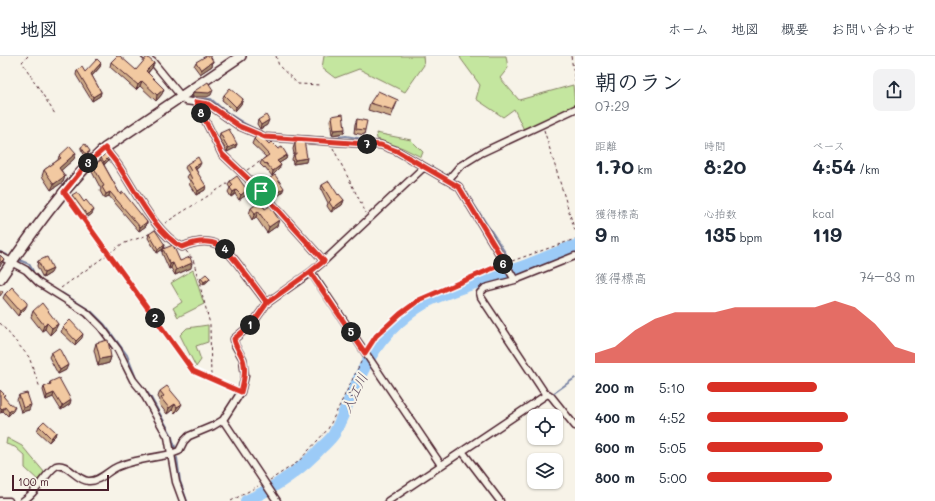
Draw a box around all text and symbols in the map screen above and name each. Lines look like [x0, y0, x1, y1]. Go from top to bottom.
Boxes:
text: 地図 [20, 16, 58, 41]
text: ホーム [668, 19, 709, 38]
text: 地図 [731, 19, 759, 38]
text: 概要 [781, 19, 809, 38]
text: お問い合わせ [831, 19, 915, 38]
text: 朝のラン [595, 67, 683, 96]
button: share [873, 69, 915, 111]
text: 07:29 [595, 97, 629, 114]
pin: 8 [191, 103, 211, 123]
text: 8 [198, 105, 204, 120]
pin: 7 [357, 134, 377, 154]
text: 7 [364, 136, 370, 151]
text: 距離 [595, 138, 617, 153]
text: 時間 [704, 138, 726, 153]
text: ペース [812, 138, 845, 153]
pin: 3 [78, 153, 98, 173]
text: 1.70 [595, 153, 634, 179]
text: 8:20 [704, 153, 746, 179]
text: 4:54 [812, 153, 856, 179]
text: 3 [85, 155, 91, 170]
text: km [634, 162, 652, 177]
text: /km [856, 162, 880, 177]
pin [244, 174, 278, 208]
icon: arrive [250, 180, 272, 202]
text: 獲得標高 [595, 206, 639, 221]
text: 心拍数 [704, 206, 737, 221]
text: kcal [812, 206, 834, 221]
text: 9 [595, 221, 607, 247]
text: 135 [704, 221, 736, 247]
text: 119 [812, 221, 842, 247]
text: m [607, 230, 619, 245]
text: bpm [736, 230, 762, 245]
pin: 4 [215, 239, 235, 259]
text: 4 [222, 241, 228, 256]
pin: 6 [493, 254, 513, 274]
text: 6 [500, 256, 506, 271]
text: 74–83 m [859, 268, 915, 285]
text: 獲得標高 [595, 269, 647, 286]
pin: 2 [145, 308, 165, 328]
text: 2 [152, 310, 158, 325]
pin: 1 [240, 315, 260, 335]
text: 1 [248, 317, 252, 332]
pin: 5 [341, 322, 361, 342]
text: 5 [348, 324, 354, 339]
water label: 入江川 [336, 370, 372, 416]
text: 200 m [595, 379, 634, 396]
text: 5:10 [659, 379, 684, 396]
map controls [527, 409, 563, 489]
button: locate [527, 409, 563, 445]
text: 400 m [595, 409, 635, 426]
text: 4:52 [659, 409, 685, 426]
text: 600 m [595, 439, 635, 456]
text: 5:05 [659, 439, 686, 456]
button: layers [527, 453, 563, 489]
text: 800 m [595, 469, 635, 486]
text: 5:00 [659, 469, 687, 486]
scale bar [12, 473, 109, 492]
text: 100 m [18, 474, 49, 489]

